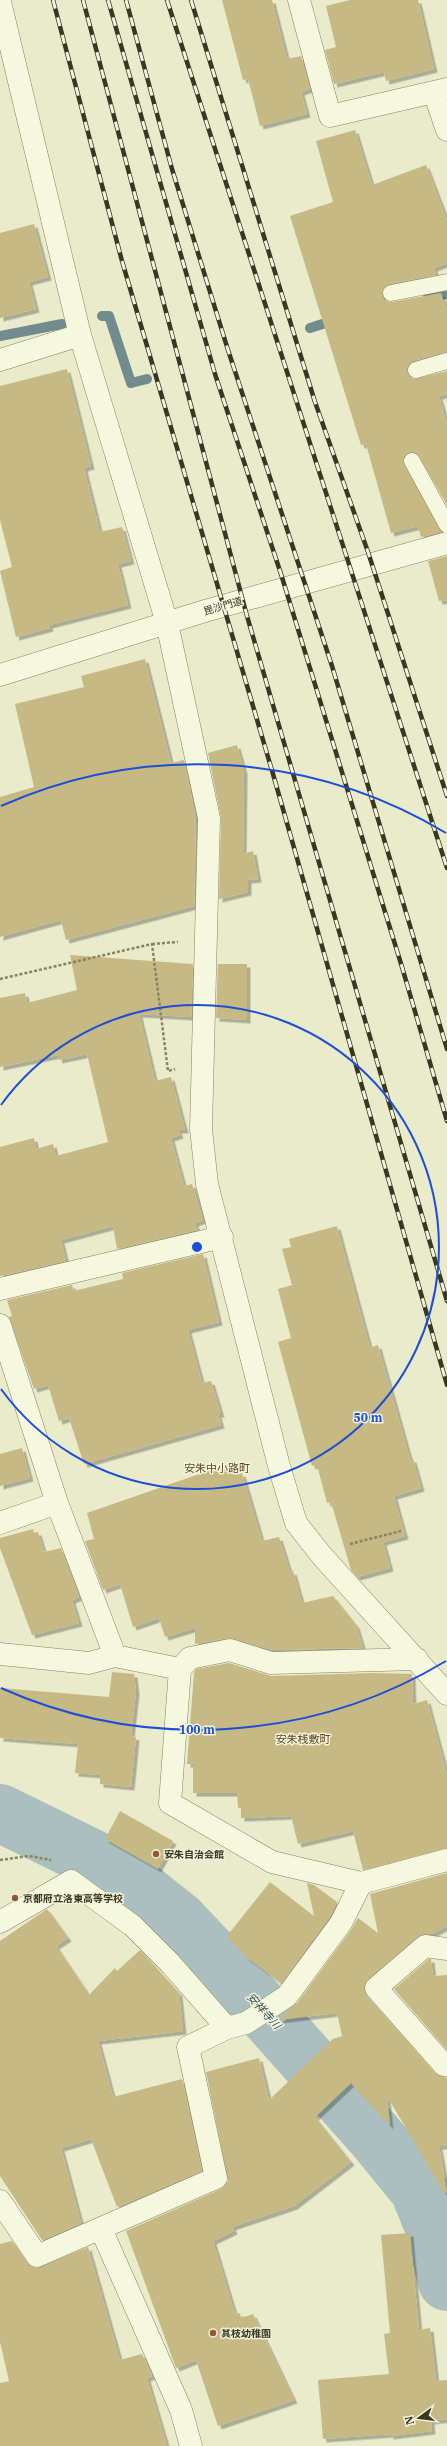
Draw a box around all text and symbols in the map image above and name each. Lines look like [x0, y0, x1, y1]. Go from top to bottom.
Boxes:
street label: 毘沙門道 [202, 594, 244, 618]
centre of rings [190, 1240, 204, 1254]
text: 50 m [354, 1410, 383, 1425]
district label: 安朱中小路町 [184, 1461, 250, 1475]
text: 100 m [179, 1722, 215, 1737]
district label: 安朱桟敷町 [276, 1732, 331, 1746]
place label: 安朱自治会館 [164, 1848, 224, 1861]
marker: 安朱自治会館 [151, 1849, 161, 1859]
place label: 京都府立洛東高等学校 [23, 1892, 123, 1905]
marker: 京都府立洛東高等学校 [10, 1893, 20, 1903]
water label: 安祥寺川 [244, 1990, 285, 2033]
place label: 其枝幼稚園 [221, 2327, 271, 2340]
marker: 其枝幼稚園 [208, 2328, 218, 2338]
north arrow [399, 2398, 439, 2438]
text: N [401, 2414, 417, 2427]

